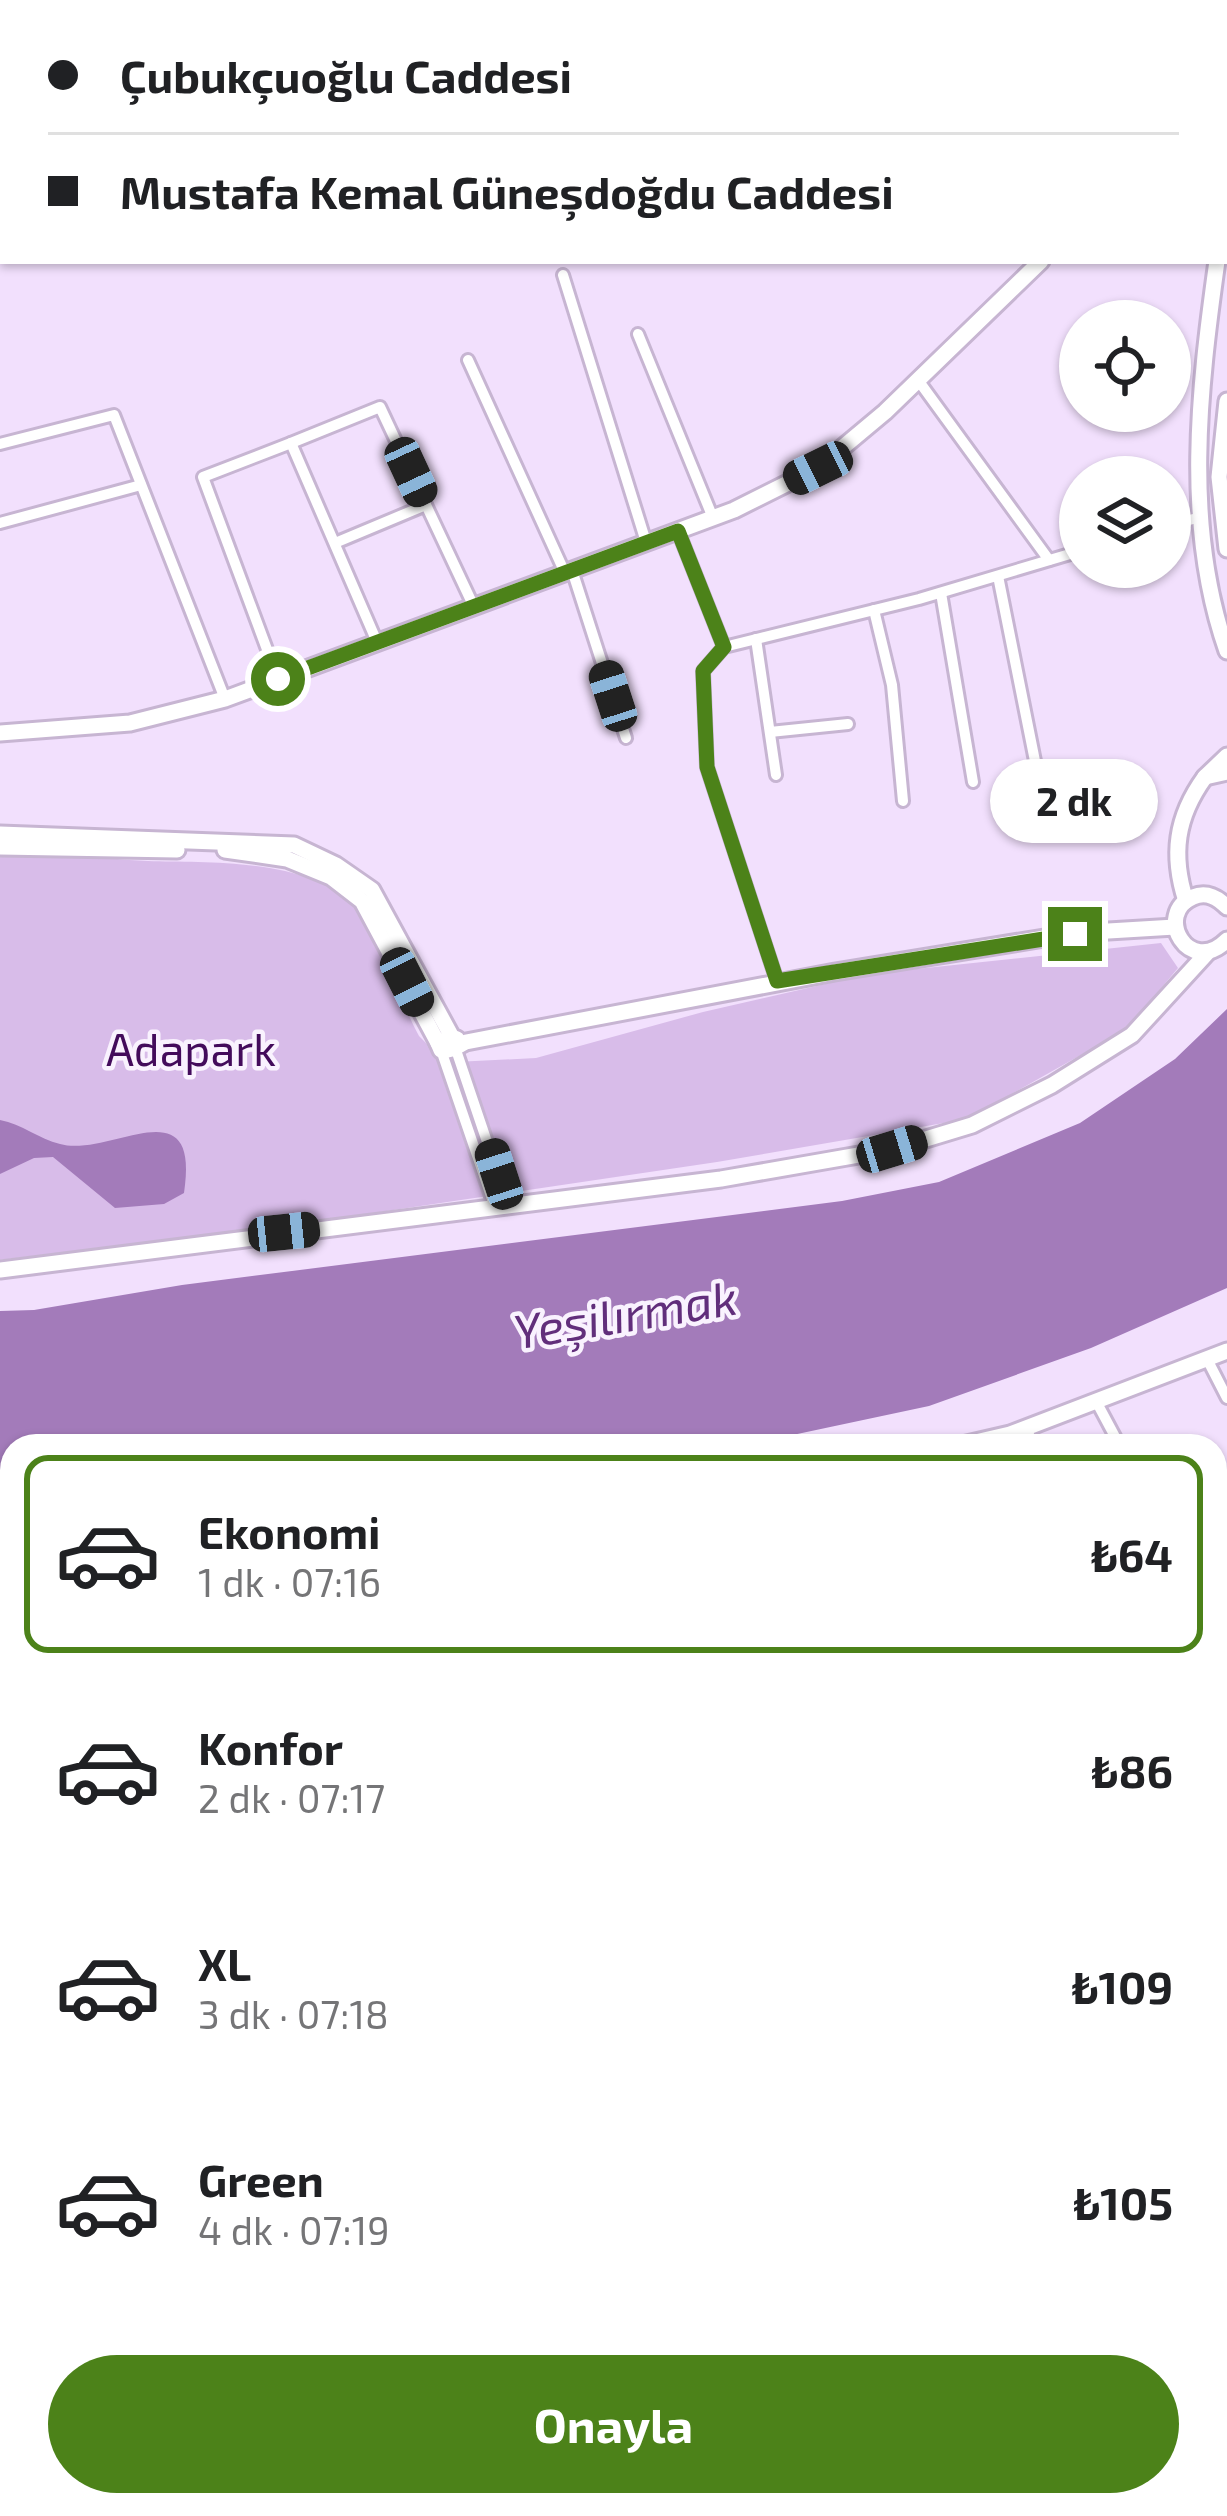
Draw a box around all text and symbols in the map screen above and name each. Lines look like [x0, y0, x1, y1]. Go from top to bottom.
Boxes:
text: Çubukçuoğlu Caddesi [120, 48, 572, 102]
text: Mustafa Kemal Güneşdoğdu Caddesi [120, 164, 894, 218]
map controls [1059, 300, 1191, 588]
button: locate [1059, 300, 1191, 432]
car [379, 432, 443, 512]
car [778, 436, 858, 500]
button: layers [1059, 456, 1191, 588]
route start [251, 652, 305, 706]
car [585, 656, 641, 736]
callout: 2 dk [991, 760, 1159, 844]
text: 2 dk [1036, 777, 1112, 824]
route end [1048, 907, 1102, 961]
car [375, 942, 439, 1022]
park label: Adapark [106, 1021, 276, 1075]
car [852, 1121, 932, 1177]
car [471, 1134, 527, 1214]
car [246, 1210, 322, 1254]
water label: Yeşilırmak [509, 1267, 741, 1361]
icon: car [54, 1500, 162, 1608]
text: Ekonomi [198, 1504, 381, 1558]
text: ₺64 [1091, 1527, 1173, 1581]
text: 1 dk · 07:16 [198, 1558, 381, 1605]
icon: car [54, 1716, 162, 1824]
text: Konfor [198, 1720, 343, 1774]
text: ₺86 [1092, 1743, 1173, 1797]
text: 2 dk · 07:17 [198, 1774, 385, 1821]
icon: car [54, 1932, 162, 2040]
text: XL [198, 1936, 251, 1990]
text: ₺109 [1072, 1959, 1173, 2013]
text: 3 dk · 07:18 [198, 1990, 389, 2037]
icon: car [54, 2148, 162, 2256]
text: Green [198, 2152, 324, 2206]
text: ₺105 [1074, 2175, 1173, 2229]
text: 4 dk · 07:19 [198, 2206, 390, 2253]
button: Onayla [48, 2355, 1179, 2493]

